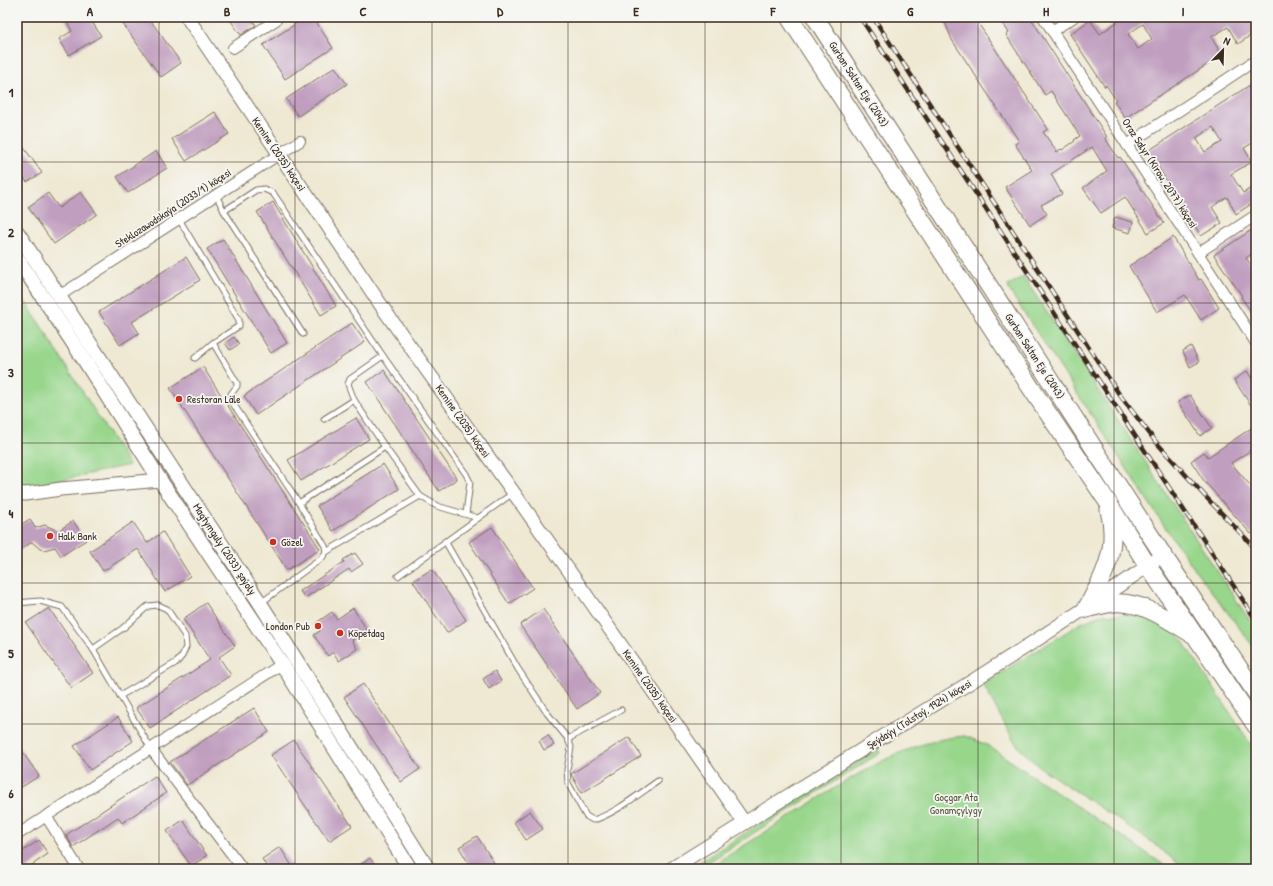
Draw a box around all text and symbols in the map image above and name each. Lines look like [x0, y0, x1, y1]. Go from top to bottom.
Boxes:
text: A [87, 2, 94, 20]
text: B [224, 2, 231, 20]
text: C [359, 2, 367, 20]
text: D [497, 2, 504, 20]
text: E [633, 2, 639, 20]
text: F [770, 2, 777, 20]
text: G [907, 2, 914, 20]
text: H [1043, 2, 1049, 20]
text: I [1181, 2, 1185, 20]
north arrow [1203, 30, 1243, 70]
text: N [1221, 33, 1232, 48]
street label: Gurban Soltan Eje (2043) [826, 38, 892, 130]
text: 1 [9, 83, 14, 101]
street label: Kemine (2035) köçesi [249, 114, 309, 194]
street label: Oraz Salyr (Kirow, 2077) köçesi [1119, 116, 1201, 230]
street label: Steklozawodskaýa (2033/1) köçesi [112, 165, 234, 251]
text: 2 [8, 223, 15, 241]
street label: Gurban Soltan Eje (2043) [1002, 310, 1068, 402]
text: 3 [8, 363, 14, 381]
street label: Kemine (2035) köçesi [433, 382, 493, 460]
place label: Restoran Läle [187, 392, 241, 406]
marker: Restoran Läle [174, 394, 184, 404]
street label: Magtymguly (2033) şaýoly [190, 501, 260, 598]
text: 4 [9, 504, 14, 522]
place label: Halk Bank [58, 529, 97, 543]
marker: Halk Bank [45, 531, 55, 541]
place label: Gözel [281, 535, 303, 549]
marker: Gözel [268, 537, 278, 547]
place label: London Pub [266, 619, 310, 633]
marker: London Pub [313, 621, 323, 631]
place label: Köpetdag [348, 626, 385, 640]
marker: Köpetdag [335, 628, 345, 638]
text: 5 [8, 644, 14, 662]
street label: Kemine (2035) köçesi [620, 647, 680, 725]
street label: Şeýdaýy (Tolstoý, 1924) köçesi [864, 676, 974, 752]
text: 6 [8, 784, 14, 802]
park label: Goçgar Ata Gonamçylygy [930, 790, 983, 817]

